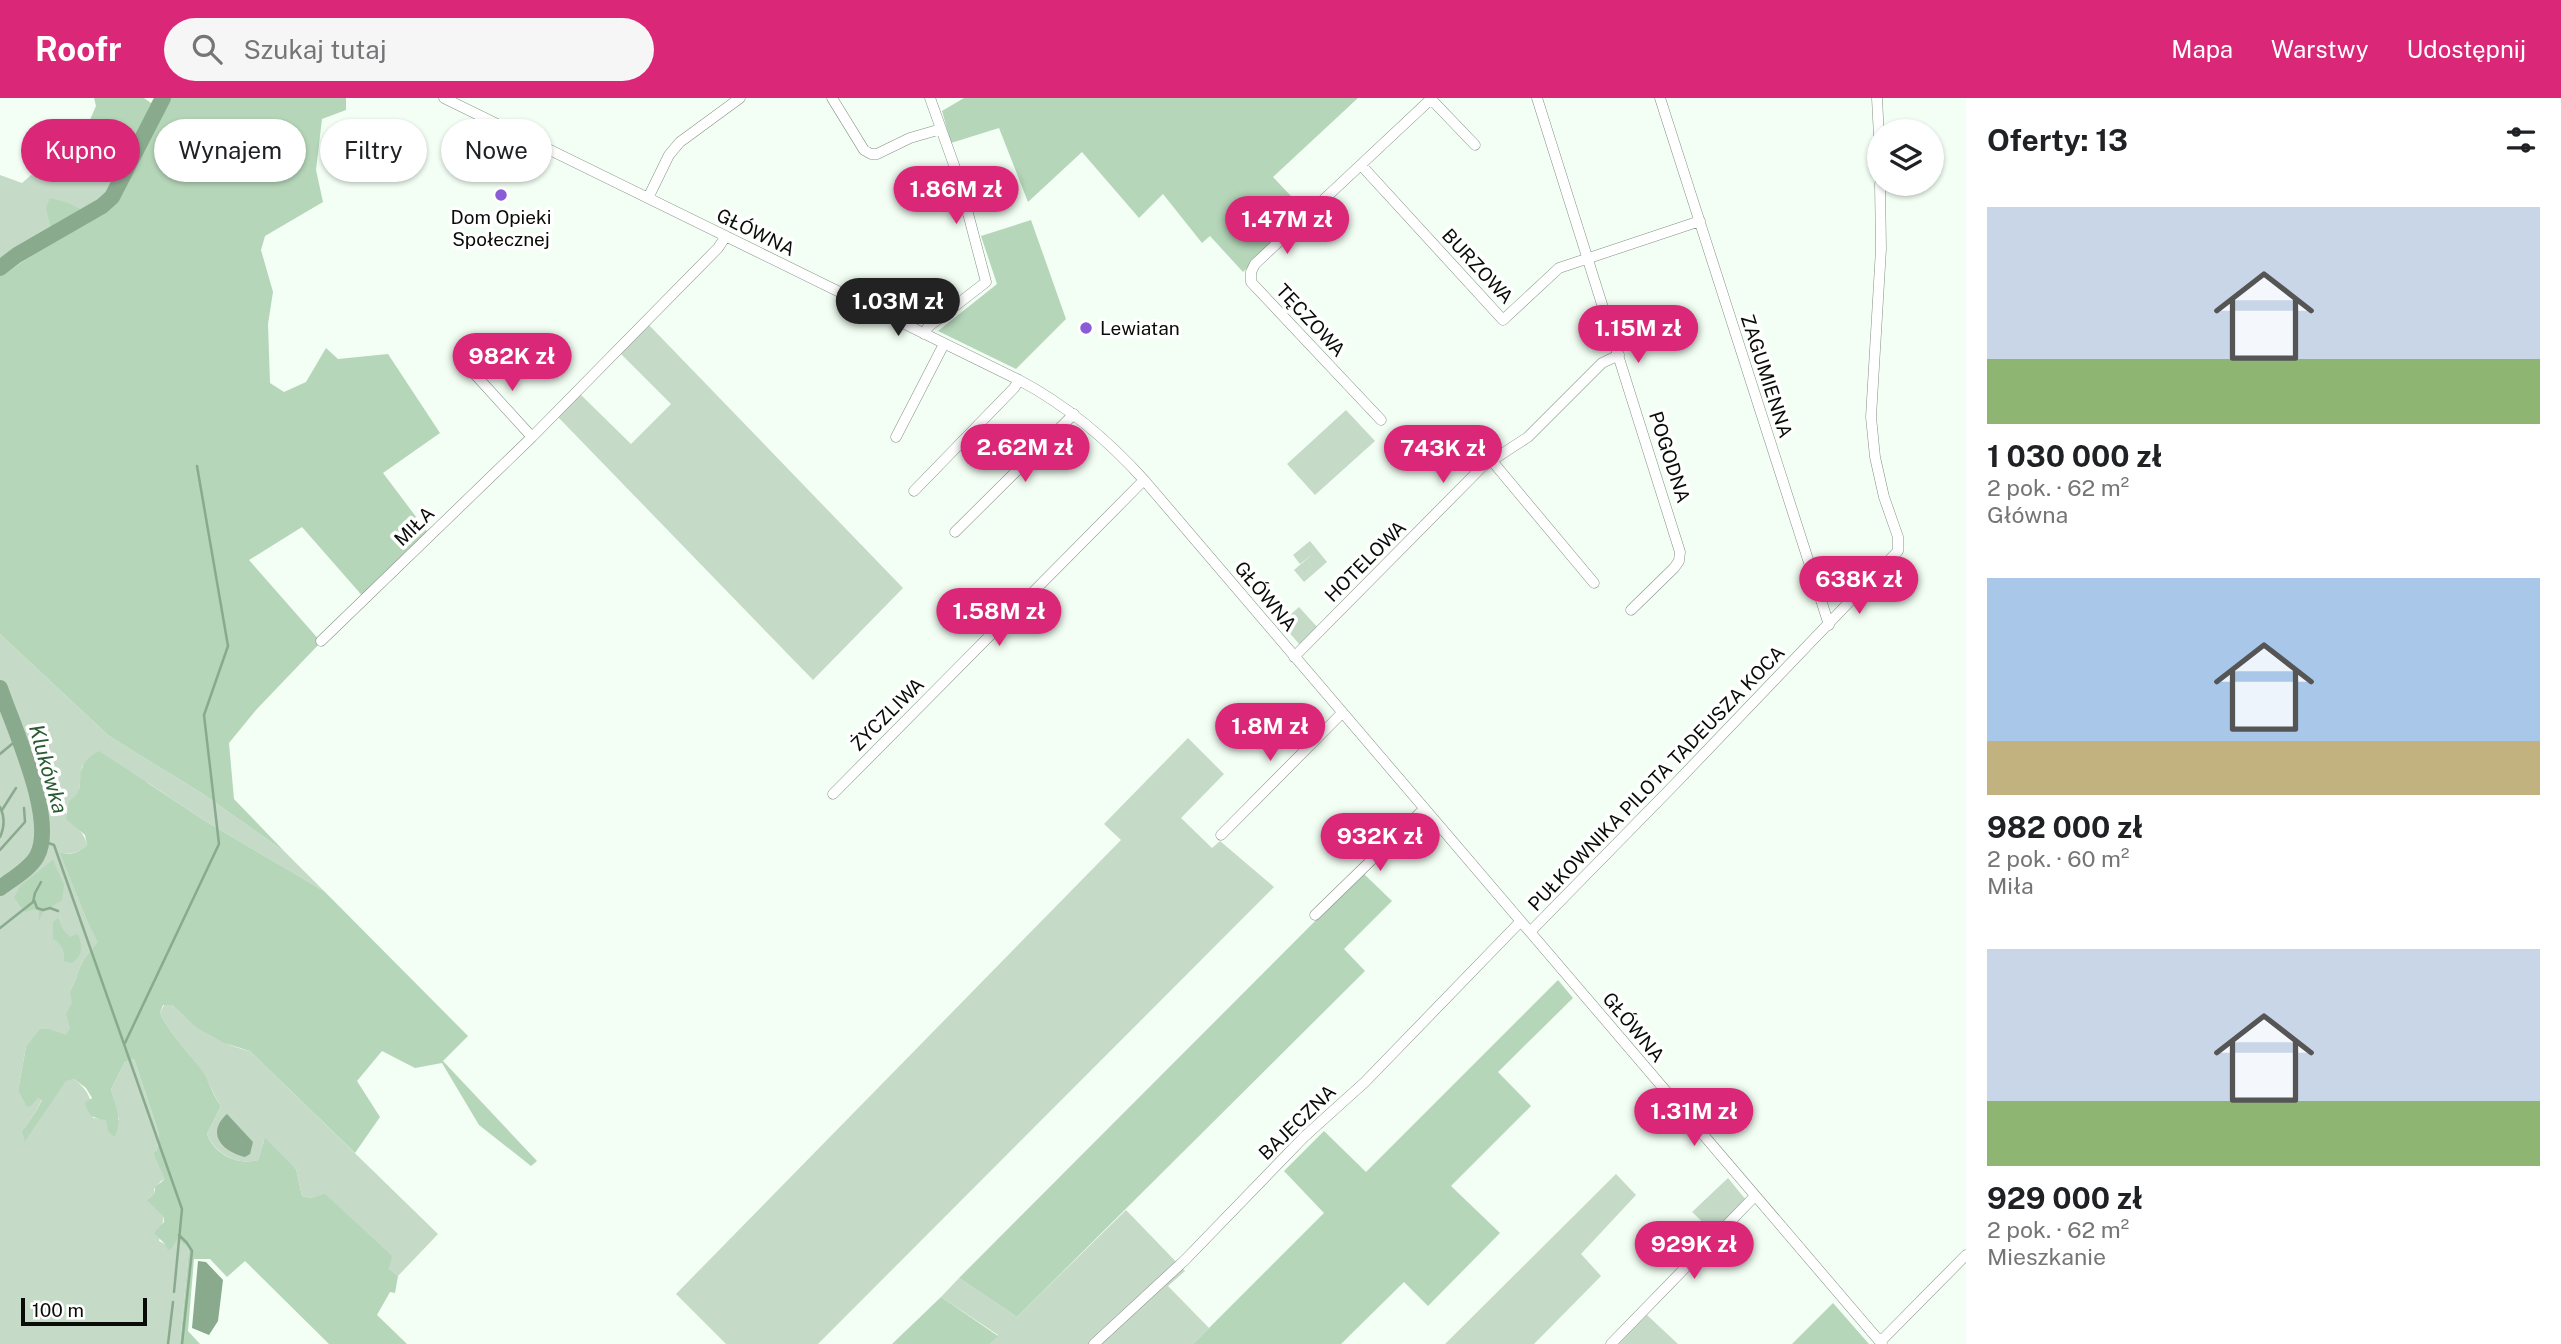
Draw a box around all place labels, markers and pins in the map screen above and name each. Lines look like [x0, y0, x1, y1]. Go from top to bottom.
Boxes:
pin: 1.86M zł [884, 166, 1028, 226]
marker: Dom Opieki Społecznej [493, 187, 509, 203]
pin: 1.47M zł [1215, 197, 1359, 256]
place label: Dom Opieki Społecznej [451, 206, 551, 250]
pin: 1.03M zł [826, 278, 970, 338]
pin: 1.15M zł [1566, 306, 1710, 365]
place label: Lewiatan [1100, 317, 1180, 339]
marker: Lewiatan [1078, 320, 1094, 336]
pin: 982K zł [447, 334, 577, 393]
pin: 2.62M zł [953, 424, 1097, 484]
pin: 743K zł [1378, 426, 1508, 485]
pin: 638K zł [1794, 556, 1924, 616]
pin: 1.58M zł [927, 588, 1071, 648]
pin: 1.8M zł [1205, 704, 1335, 763]
pin: 932K zł [1315, 814, 1445, 873]
pin: 1.31M zł [1622, 1088, 1766, 1148]
pin: 929K zł [1629, 1222, 1759, 1281]

